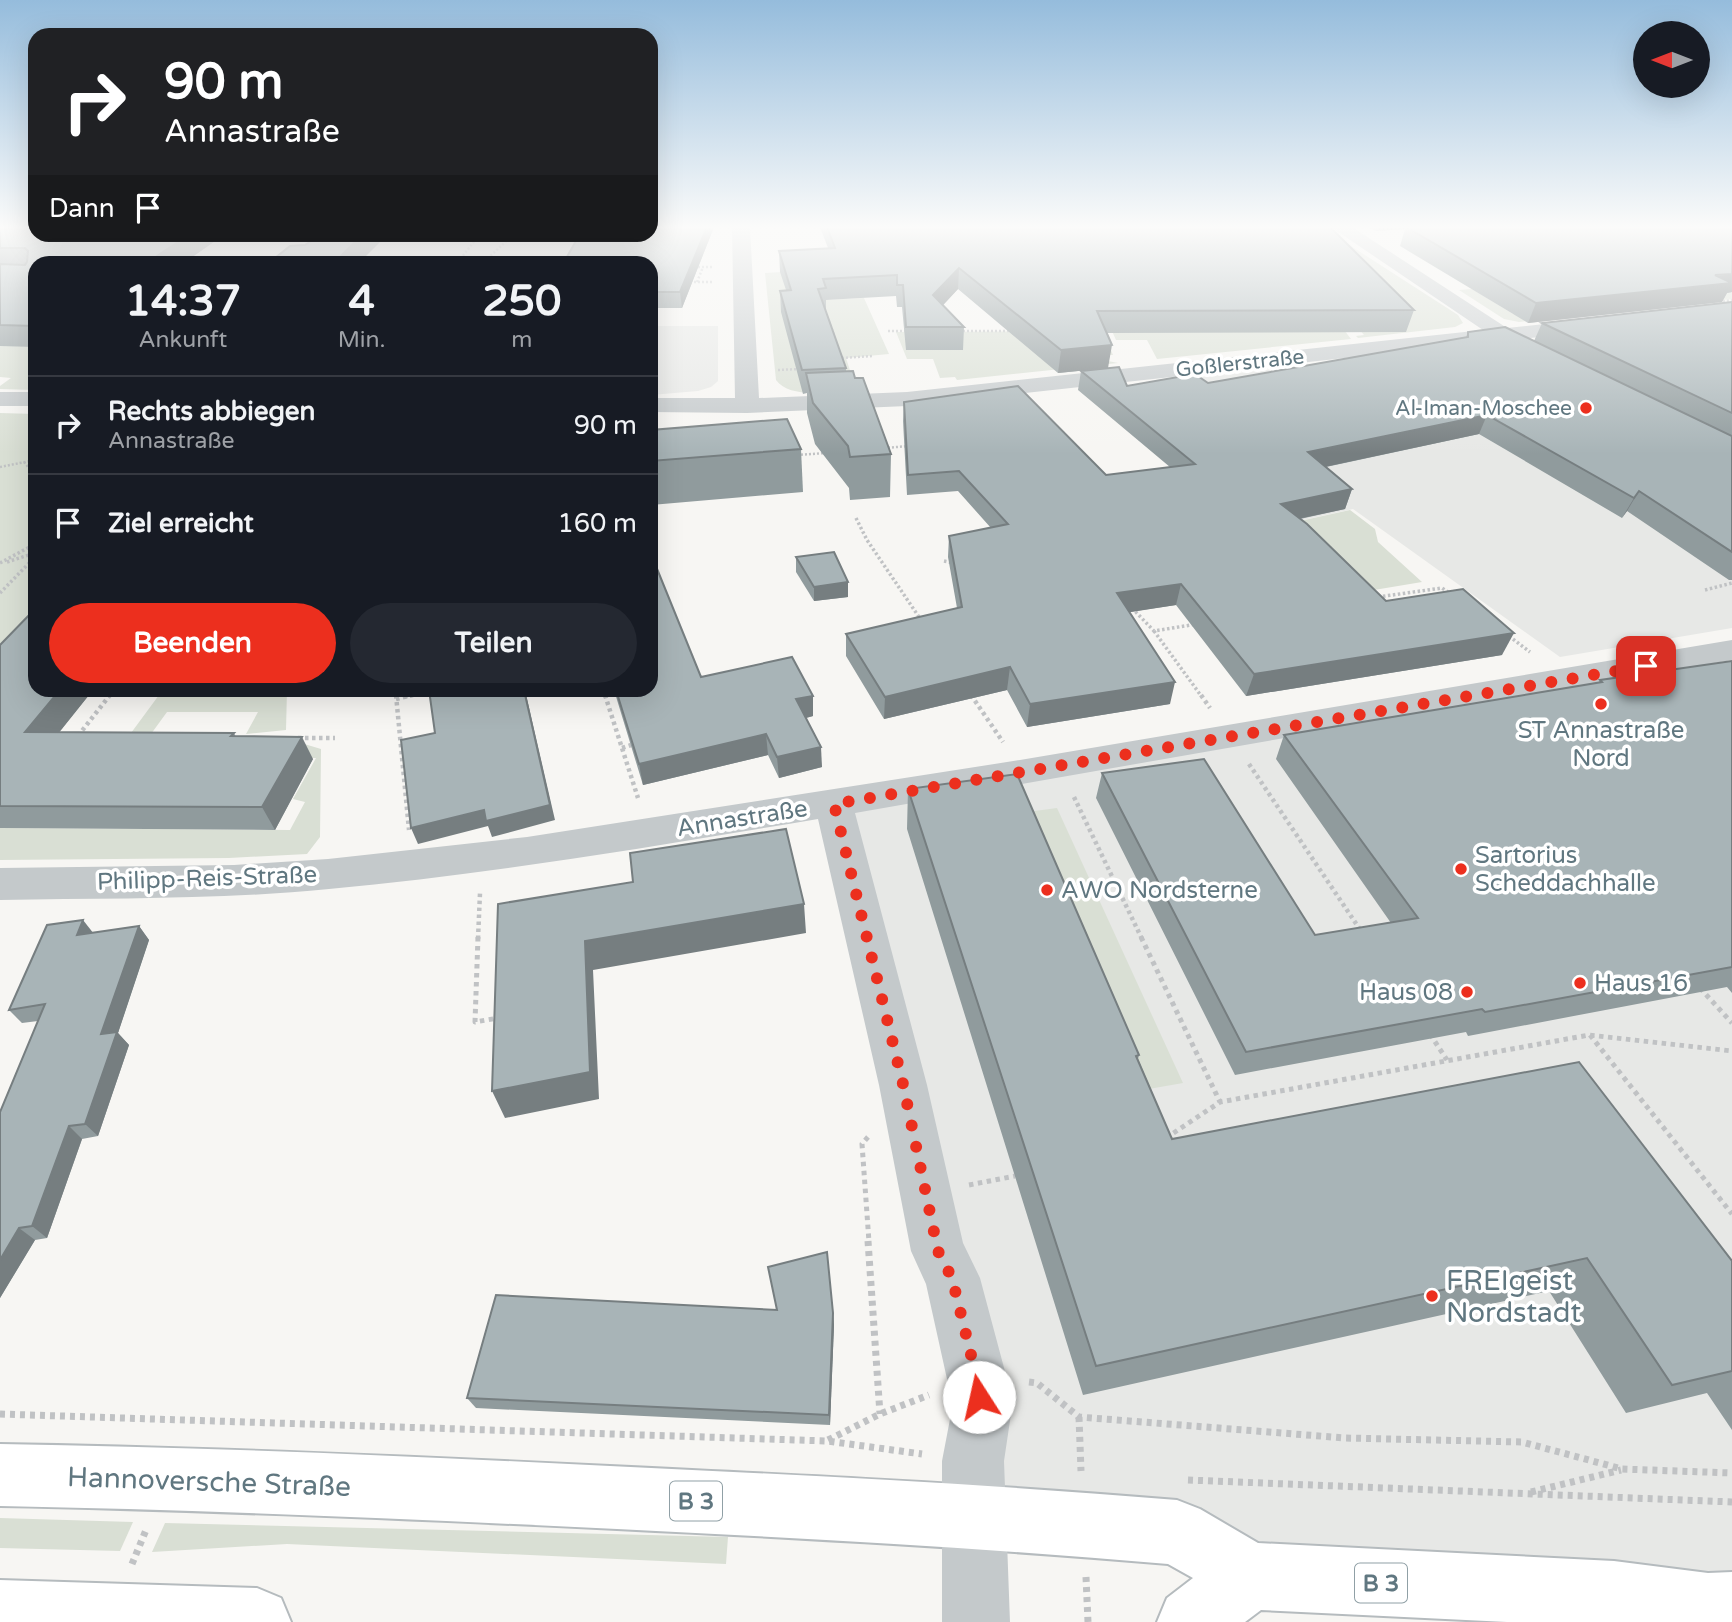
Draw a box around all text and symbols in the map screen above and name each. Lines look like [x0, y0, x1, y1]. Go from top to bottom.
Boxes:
north arrow [1633, 21, 1710, 98]
map controls [1633, 21, 1710, 98]
text: 90 m [164, 53, 283, 112]
icon: right [49, 56, 140, 147]
text: Annastraße [164, 113, 340, 151]
icon: arrive [129, 189, 167, 227]
text: Dann [49, 193, 115, 224]
text: 14:37 [125, 276, 241, 327]
text: 4 [348, 276, 375, 327]
text: 250 [482, 276, 561, 327]
text: Ankunft [139, 326, 227, 354]
text: Min. [338, 326, 385, 354]
text: m [511, 326, 532, 354]
street label: Goßlerstraße [1175, 344, 1306, 383]
text: Rechts abbiegen [108, 396, 315, 427]
place label: Al-Iman-Moschee [1395, 396, 1572, 421]
marker: Al-Iman-Moschee [1578, 400, 1594, 416]
icon: right [49, 406, 87, 444]
text: 90 m [574, 410, 637, 441]
text: Annastraße [108, 427, 234, 455]
icon: arrive [49, 504, 87, 542]
text: Ziel erreicht [108, 508, 254, 539]
text: 160 m [557, 508, 637, 539]
button: Beenden [49, 603, 336, 683]
button: Teilen [350, 603, 637, 683]
pin [1616, 636, 1676, 696]
icon: arrive [1627, 647, 1665, 685]
marker: ST Annastraße Nord [1593, 696, 1609, 712]
place label: ST Annastraße Nord [1518, 716, 1684, 773]
street label: Annastraße [675, 794, 810, 843]
place label: Sartorius Scheddachhalle [1475, 841, 1656, 898]
street label: Philipp-Reis-Straße [96, 860, 318, 897]
marker: Sartorius Scheddachhalle [1453, 861, 1469, 877]
place label: AWO Nordsterne [1061, 876, 1258, 905]
marker: AWO Nordsterne [1039, 882, 1055, 898]
place label: Haus 16 [1594, 969, 1688, 998]
marker: Haus 16 [1572, 975, 1588, 991]
place label: Haus 08 [1359, 978, 1453, 1007]
marker: Haus 08 [1459, 984, 1475, 1000]
place label: FREIgeist Nordstadt [1446, 1264, 1582, 1330]
marker: FREIgeist Nordstadt [1424, 1288, 1440, 1304]
position arrow [942, 1360, 1016, 1434]
street label: Hannoversche Straße [66, 1460, 352, 1504]
road number: B 3 [670, 1482, 722, 1520]
road number: B 3 [1355, 1564, 1407, 1602]

